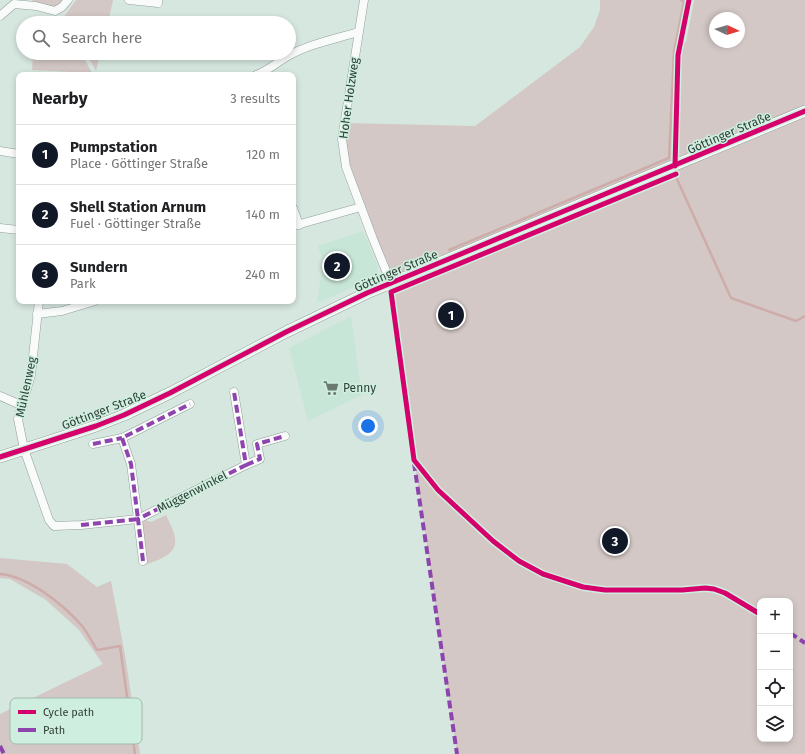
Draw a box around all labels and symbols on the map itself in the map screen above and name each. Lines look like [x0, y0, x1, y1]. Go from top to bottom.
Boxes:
north arrow [709, 12, 745, 48]
street label: Hoher Holzweg [336, 56, 362, 140]
street label: Göttinger Straße [685, 109, 773, 157]
street label: Göttinger Straße [352, 247, 440, 295]
pin: 2 [324, 251, 350, 281]
pin: 1 [438, 300, 464, 330]
street label: Mühlenweg [13, 355, 39, 419]
supermarket icon: Penny [322, 379, 340, 397]
place label: Penny [343, 381, 376, 395]
street label: Göttinger Straße [60, 387, 148, 433]
your location [358, 416, 378, 436]
street label: Müggenwinkel [154, 468, 230, 516]
pin: 3 [602, 526, 628, 556]
legend [10, 698, 142, 744]
text: Cycle path [43, 706, 94, 719]
text: Path [43, 724, 65, 737]

